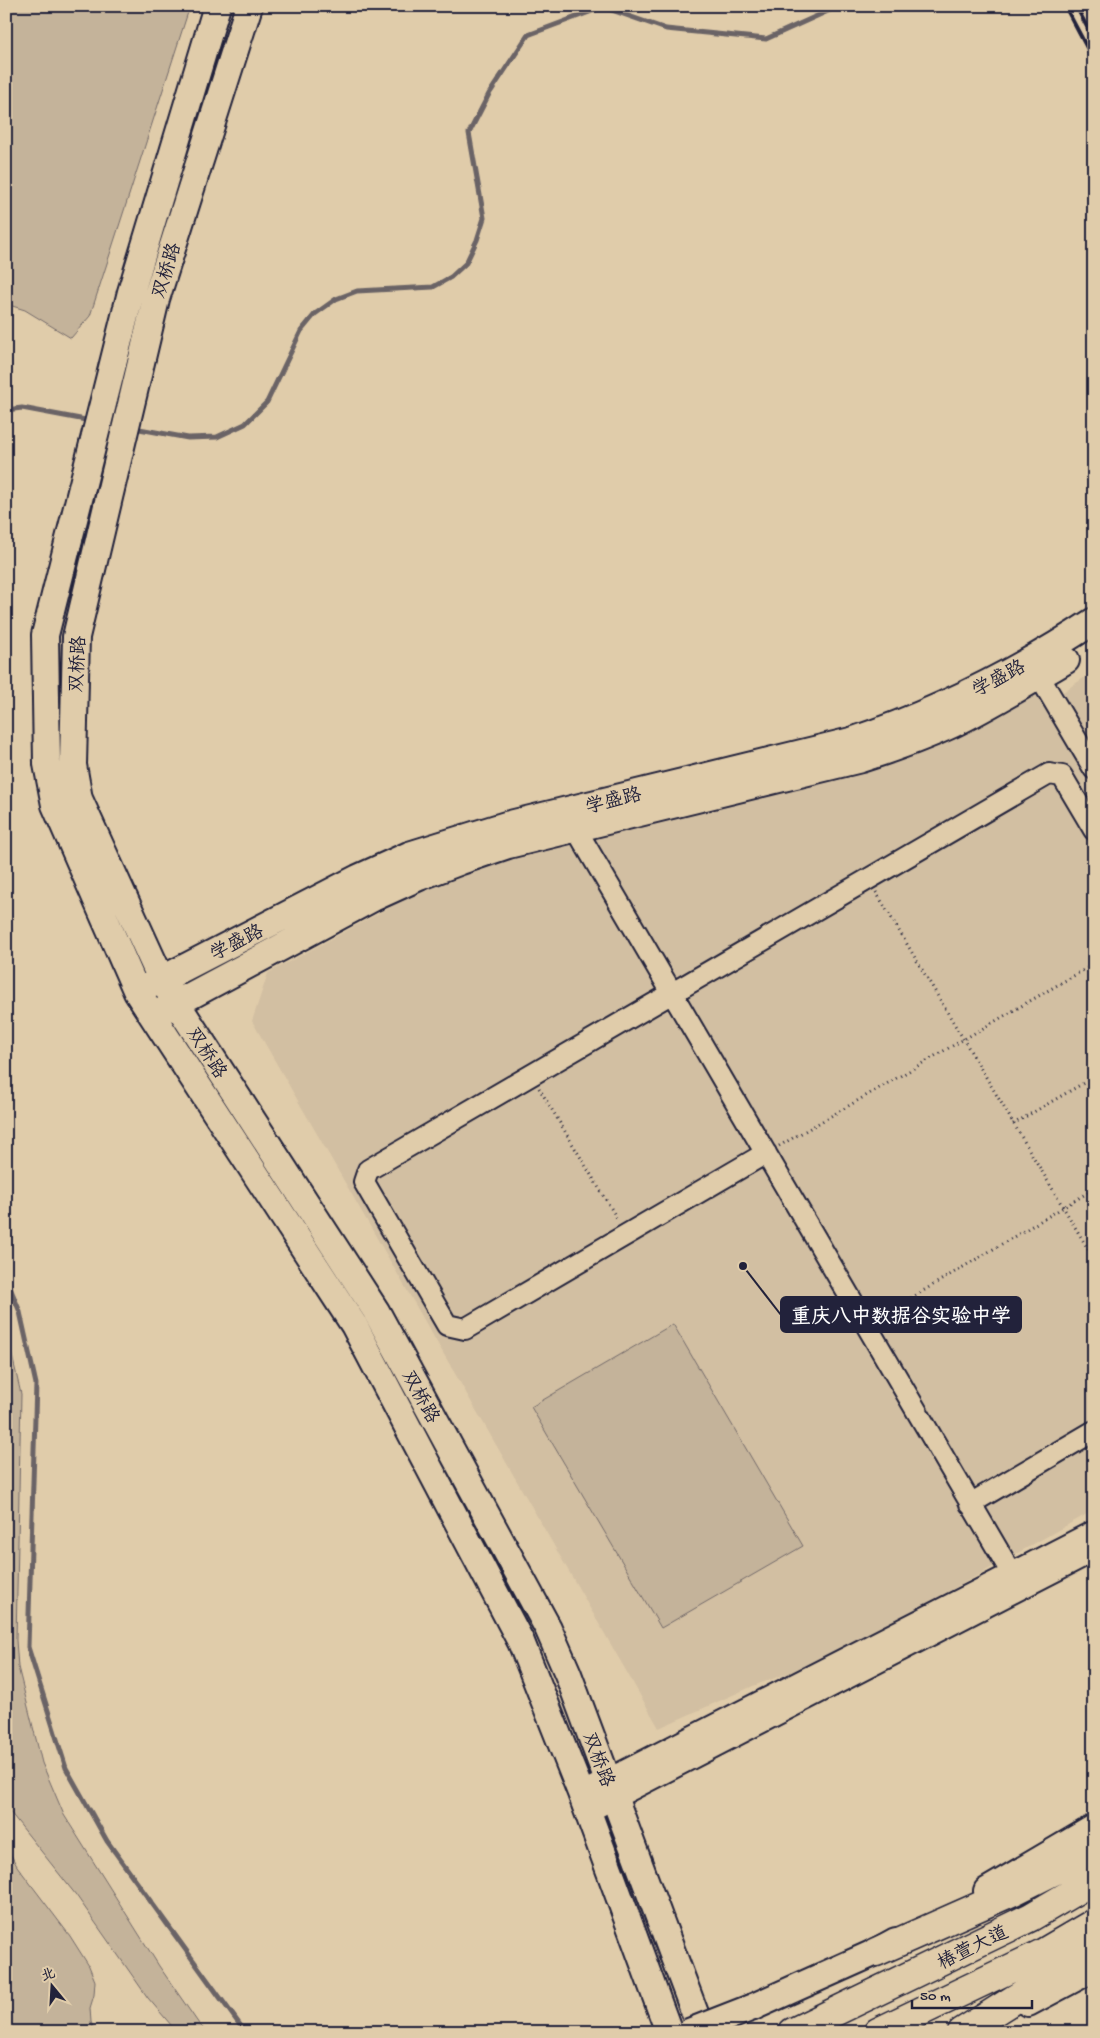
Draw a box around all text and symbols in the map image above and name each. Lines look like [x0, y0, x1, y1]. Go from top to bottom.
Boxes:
street label: 双桥路 [148, 240, 188, 302]
street label: 双桥路 [66, 635, 92, 693]
street label: 学盛路 [969, 656, 1030, 704]
street label: 学盛路 [583, 783, 644, 820]
street label: 学盛路 [207, 920, 268, 967]
street label: 双桥路 [180, 1023, 231, 1084]
callout: 重庆八中数据谷实验中学 [781, 1297, 1021, 1332]
text: 重庆八中数据谷实验中学 [791, 1305, 1011, 1330]
street label: 双桥路 [395, 1367, 444, 1428]
street label: 双桥路 [576, 1729, 619, 1791]
street label: 椿萱大道 [934, 1921, 1013, 1976]
north arrow [28, 1960, 78, 2010]
text: 北 [39, 1966, 58, 1986]
scale bar [912, 1978, 1032, 2010]
text: 50 m [920, 1988, 951, 2006]

